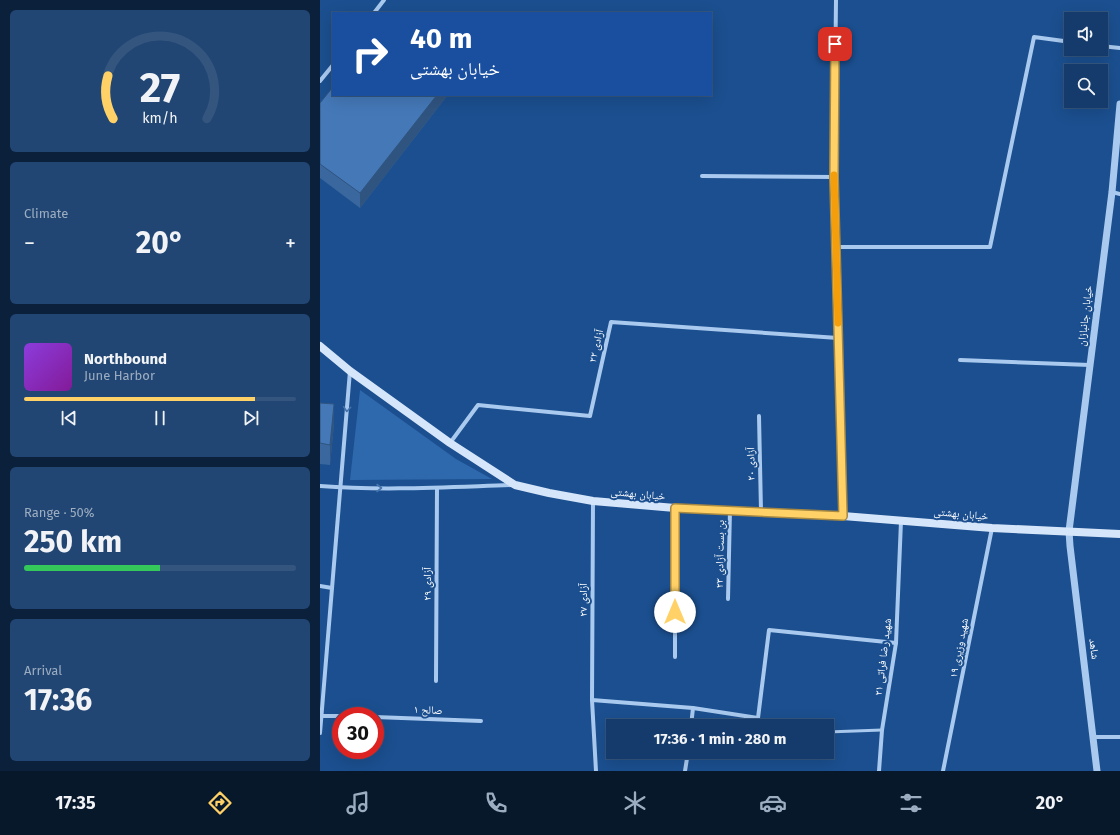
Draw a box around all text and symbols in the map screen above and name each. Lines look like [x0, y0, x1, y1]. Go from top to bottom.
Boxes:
map controls [1064, 12, 1108, 108]
button: sound [1064, 12, 1108, 56]
text: 40 m [410, 22, 473, 55]
pin [818, 27, 852, 61]
icon: right [344, 28, 396, 80]
icon: arrive [824, 33, 846, 55]
text: خیابان بهشتی [410, 58, 500, 80]
text: 27 [140, 63, 180, 113]
button: search [1064, 64, 1108, 108]
text: km/h [142, 110, 178, 127]
text: Climate [24, 206, 68, 221]
text: 20° [136, 225, 184, 261]
text: − [24, 230, 35, 257]
text: + [285, 230, 296, 257]
street label: خیابان جانبازان [1075, 285, 1095, 347]
street label: آزادی ۲۲ [586, 328, 606, 364]
text: Northbound [84, 350, 167, 368]
text: June Harbor [84, 368, 155, 383]
one-way arrow [342, 406, 351, 412]
icon: previous [58, 407, 80, 429]
icon: pause [149, 407, 171, 429]
icon: next [240, 407, 262, 429]
street label: آزادی ۲۰ [744, 447, 758, 481]
one-way arrow [376, 484, 382, 492]
street label: خیابان بهشتی [610, 485, 666, 503]
text: Range · 50% [24, 505, 95, 520]
street label: خیابان بهشتی [933, 505, 989, 523]
street label: بن بست آزادی ۲۳ [713, 520, 727, 588]
text: 250 km [24, 524, 122, 560]
street label: آزادی ۲۹ [421, 567, 434, 601]
street label: آزادی ۲۷ [577, 583, 590, 617]
position arrow [654, 591, 696, 633]
street label: شهید وزیری ۱۹ [947, 617, 971, 679]
street label: شهید رضا فراتی ۲۱ [872, 618, 894, 696]
street label: شاهد [1086, 638, 1102, 660]
text: Arrival [24, 663, 62, 678]
text: 17:36 [24, 682, 92, 718]
street label: صالح ۱ [413, 703, 443, 717]
speed limit sign: 30 [332, 707, 384, 759]
text: 17:36 · 1 min · 280 m [653, 730, 787, 748]
icon: directions [206, 789, 234, 817]
icon: music [344, 789, 372, 817]
icon: phone [482, 789, 510, 817]
icon: climate [621, 789, 649, 817]
icon: car [759, 789, 787, 817]
icon: filters [897, 789, 925, 817]
text: 17:35 [55, 792, 96, 814]
text: 20° [1036, 792, 1065, 814]

